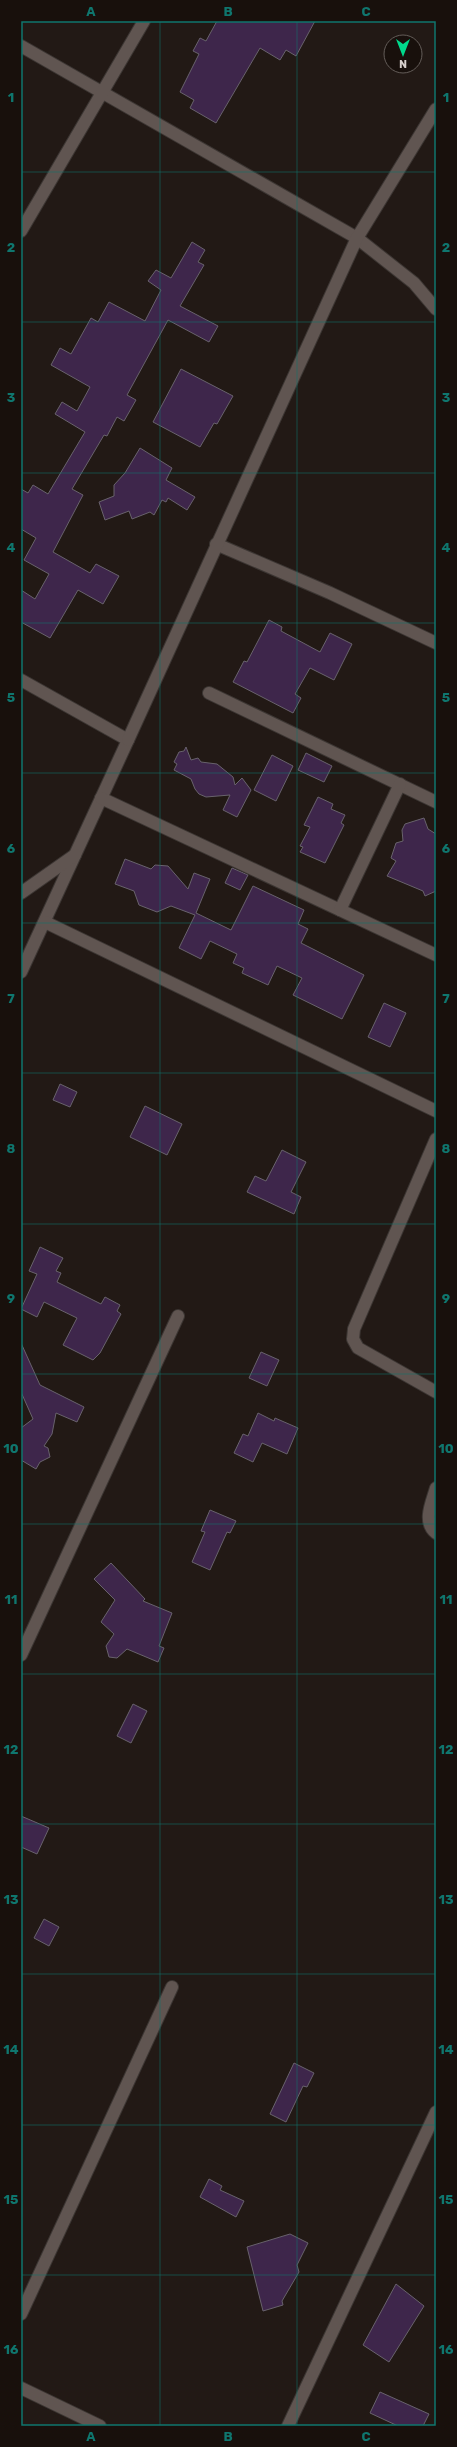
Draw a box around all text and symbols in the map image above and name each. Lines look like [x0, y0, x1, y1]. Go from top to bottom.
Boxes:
text: A [86, 4, 96, 19]
text: B [223, 4, 233, 19]
text: C [361, 4, 371, 19]
north arrow [383, 34, 423, 74]
text: N [399, 57, 407, 70]
text: 1 [8, 90, 14, 105]
text: 1 [443, 90, 449, 105]
text: 2 [7, 240, 15, 255]
text: 2 [442, 240, 450, 255]
text: 3 [7, 390, 16, 405]
text: 3 [442, 390, 451, 405]
text: 4 [7, 540, 16, 555]
text: 4 [442, 540, 451, 555]
text: 5 [7, 690, 15, 705]
text: 5 [442, 690, 450, 705]
text: 6 [7, 841, 16, 856]
text: 6 [442, 841, 451, 856]
text: 7 [7, 991, 15, 1006]
text: 7 [442, 991, 450, 1006]
text: 8 [7, 1141, 16, 1156]
text: 8 [442, 1141, 451, 1156]
text: 9 [7, 1291, 15, 1306]
text: 9 [442, 1291, 450, 1306]
text: 10 [3, 1441, 19, 1456]
text: 10 [438, 1441, 454, 1456]
text: 11 [5, 1592, 17, 1607]
text: 11 [440, 1592, 452, 1607]
text: 12 [4, 1742, 18, 1757]
text: 12 [439, 1742, 453, 1757]
text: 13 [3, 1892, 19, 1907]
text: 13 [438, 1892, 454, 1907]
text: 14 [3, 2042, 19, 2057]
text: 14 [438, 2042, 454, 2057]
text: 15 [4, 2192, 18, 2207]
text: 15 [439, 2192, 453, 2207]
text: 16 [4, 2342, 19, 2357]
text: 16 [439, 2342, 454, 2357]
text: A [86, 2429, 96, 2444]
text: B [223, 2429, 233, 2444]
text: C [361, 2429, 371, 2444]

